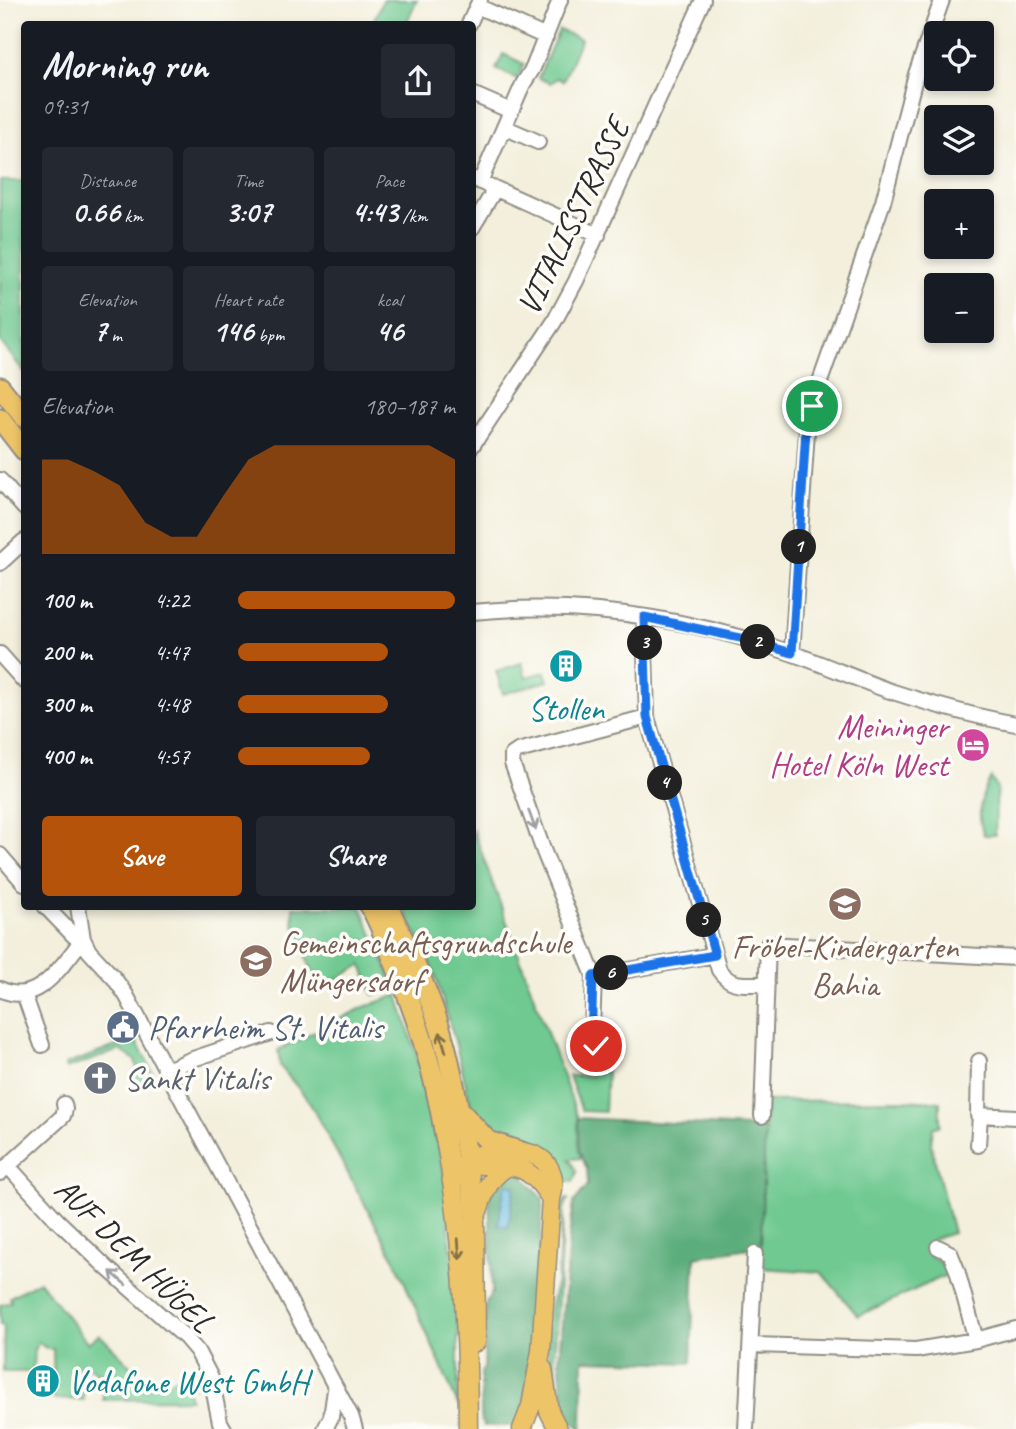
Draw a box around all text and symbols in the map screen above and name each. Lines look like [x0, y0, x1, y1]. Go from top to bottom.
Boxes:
map controls [924, 21, 994, 343]
button: locate [924, 21, 994, 91]
text: Morning run [42, 42, 208, 89]
button: share [381, 44, 455, 118]
text: 09:31 [42, 92, 88, 121]
button: layers [924, 105, 994, 175]
street label: VITALISSTRASSE [507, 108, 640, 322]
text: Distance [79, 169, 136, 193]
text: Time [234, 169, 263, 193]
text: Pace [375, 169, 404, 193]
button: + [924, 189, 994, 259]
text: 0.66 [72, 193, 120, 231]
text: 3:07 [225, 193, 272, 231]
text: 4:43 [352, 193, 398, 231]
text: km [120, 204, 143, 228]
text: /km [398, 204, 427, 228]
button: − [924, 273, 994, 343]
text: Elevation [78, 288, 137, 312]
text: Heart rate [214, 288, 283, 312]
text: kcal [377, 288, 402, 312]
text: 7 [93, 312, 107, 350]
text: 146 [213, 312, 254, 350]
text: 46 [376, 312, 403, 350]
text: m [107, 323, 122, 347]
text: bpm [254, 323, 284, 347]
pin [782, 376, 842, 436]
icon: arrive [793, 387, 831, 425]
text: Elevation [42, 392, 113, 421]
text: 180–187 m [364, 392, 455, 421]
pin: 1 [782, 530, 816, 564]
text: 1 [794, 534, 803, 558]
text: 100 m [42, 586, 92, 615]
text: 4:22 [154, 586, 190, 615]
pin: 2 [740, 624, 776, 660]
pin: 3 [628, 626, 662, 660]
text: 2 [753, 629, 762, 653]
text: 3 [640, 630, 649, 654]
text: 200 m [42, 638, 92, 667]
text: 4:47 [154, 638, 190, 667]
building icon: Stollen [547, 647, 585, 685]
place label: Stollen [528, 688, 605, 730]
text: 300 m [42, 690, 92, 719]
text: 4:48 [154, 690, 190, 719]
place label: Meininger Hotel Köln West [769, 706, 951, 786]
hotel icon: Meininger Hotel Köln West [954, 726, 992, 764]
text: 400 m [42, 742, 92, 771]
text: 4:57 [154, 742, 190, 771]
pin: 4 [648, 766, 682, 800]
text: 4 [660, 770, 669, 794]
one-way arrow [526, 809, 539, 831]
button: Save [42, 816, 242, 896]
button: Share [256, 816, 455, 896]
school or university icon: Fröbel-Kindergarten Bahia [826, 885, 864, 923]
pin: 5 [686, 902, 722, 937]
text: 5 [699, 907, 708, 931]
place label: Gemeinschaftsgrundschule Müngersdorf [280, 922, 573, 1002]
place label: Fröbel-Kindergarten Bahia [732, 926, 959, 1006]
school or university icon: Gemeinschaftsgrundschule Müngersdorf [237, 942, 275, 980]
pin: 6 [594, 956, 628, 990]
text: 6 [606, 960, 615, 984]
place label: Pfarrheim St. Vitalis [148, 1007, 385, 1049]
public building icon: Pfarrheim St. Vitalis [104, 1008, 142, 1046]
pin [566, 1016, 626, 1076]
icon: check [577, 1027, 615, 1065]
one-way arrow [436, 1031, 449, 1053]
place label: Sankt Vitalis [124, 1058, 272, 1100]
church icon: Sankt Vitalis [81, 1059, 119, 1097]
street label: AUF DEM HÜGEL [46, 1168, 223, 1342]
one-way arrow [453, 1238, 466, 1260]
one-way arrow [110, 1270, 128, 1286]
place label: Vodafone West GmbH [68, 1361, 314, 1403]
building icon: Vodafone West GmbH [24, 1362, 62, 1400]

